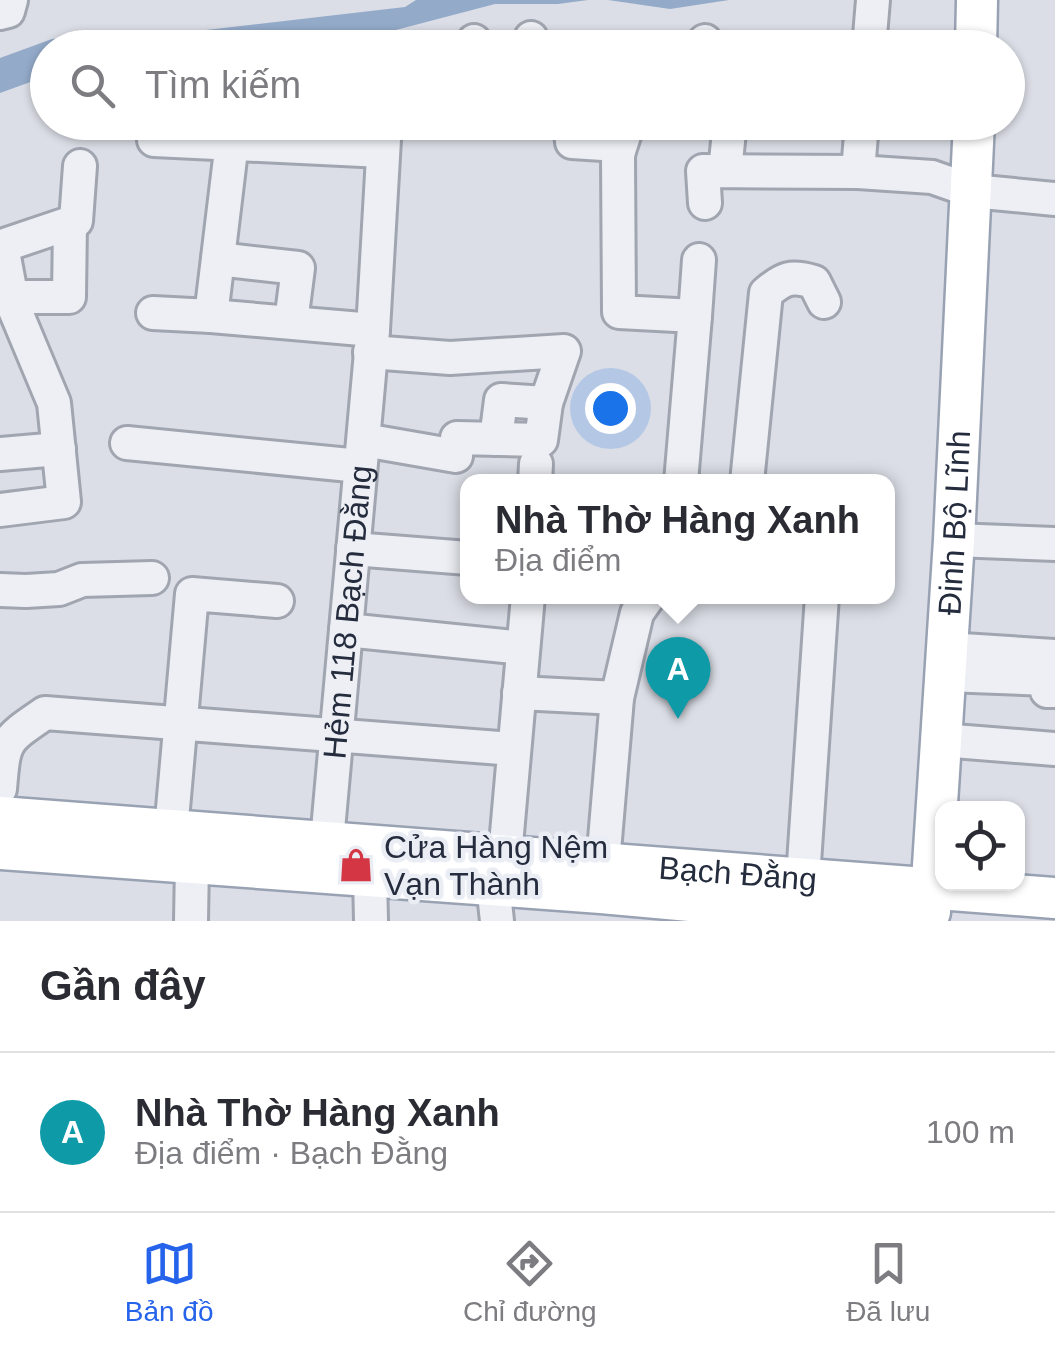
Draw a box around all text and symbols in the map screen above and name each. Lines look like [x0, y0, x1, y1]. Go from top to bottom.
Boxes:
search box [30, 30, 1025, 140]
icon: search [65, 58, 120, 113]
text: Tìm kiếm [145, 64, 301, 106]
your location [585, 383, 636, 434]
street label: Đinh Bộ Lĩnh [931, 430, 977, 616]
street label: Hẻm 118 Bạch Đằng [316, 464, 379, 760]
popup [460, 474, 895, 604]
text: Nhà Thờ Hàng Xanh [495, 499, 860, 541]
text: Địa điểm [495, 542, 621, 578]
pin: A [646, 636, 710, 719]
map controls [935, 801, 1025, 891]
button: locate [935, 801, 1025, 891]
place label: Cửa Hàng Nệm Vạn Thành [384, 829, 608, 902]
shop icon: Cửa Hàng Nệm Vạn Thành [337, 846, 375, 884]
street label: Bạch Đằng [658, 850, 818, 898]
text: Gần đây [40, 962, 206, 1009]
text: Nhà Thờ Hàng Xanh [135, 1092, 500, 1134]
text: A [61, 1114, 84, 1150]
text: 100 m [926, 1114, 1015, 1150]
text: Địa điểm · Bạch Đằng [135, 1135, 448, 1171]
tab: Bản đồ [125, 1236, 214, 1328]
tab: Chỉ đường [463, 1236, 597, 1328]
tab: Đã lưu [846, 1236, 930, 1328]

